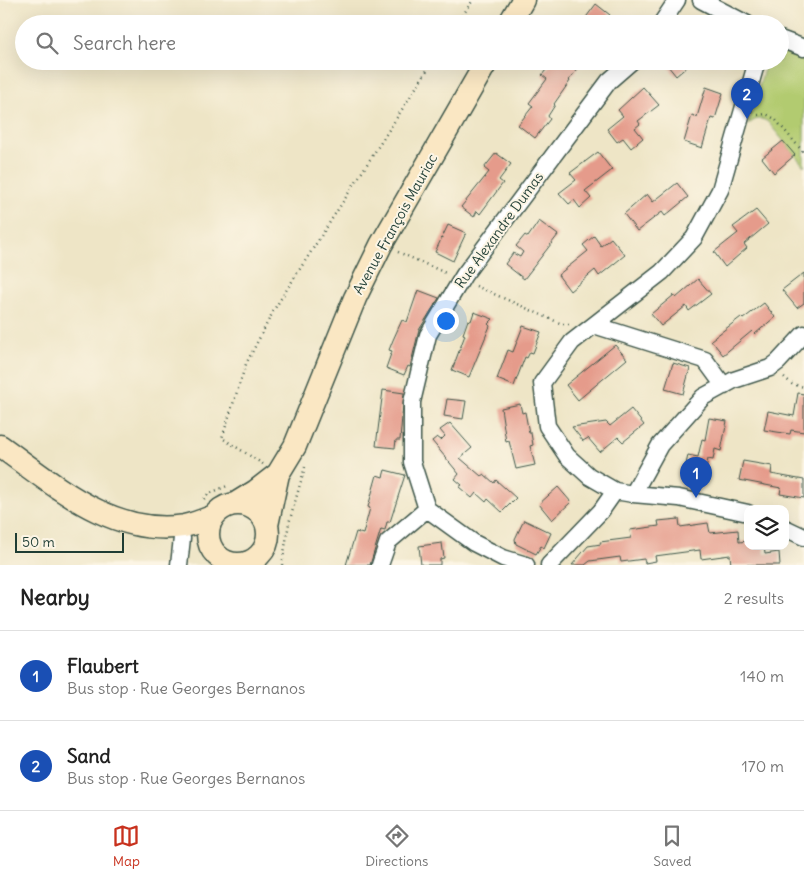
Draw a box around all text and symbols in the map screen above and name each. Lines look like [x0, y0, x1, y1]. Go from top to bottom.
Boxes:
search box [15, 15, 789, 70]
icon: search [33, 29, 61, 57]
text: Search here [73, 31, 176, 55]
pin: 2 [731, 78, 763, 119]
street label: Avenue François Mauriac [349, 150, 441, 298]
street label: Rue Alexandre Dumas [451, 168, 547, 292]
your location [433, 308, 459, 334]
pin: 1 [680, 457, 712, 498]
map controls [744, 505, 789, 550]
button: layers [744, 505, 789, 550]
scale bar [15, 530, 124, 553]
text: 50 m [22, 533, 55, 551]
text: Nearby [20, 584, 90, 611]
text: 2 results [724, 588, 784, 608]
text: Flaubert [67, 654, 139, 678]
text: 1 [33, 666, 39, 686]
text: 140 m [740, 666, 784, 686]
text: Bus stop · Rue Georges Bernanos [67, 678, 305, 698]
text: Sand [67, 744, 111, 768]
text: 2 [32, 756, 40, 776]
text: 170 m [741, 756, 784, 776]
text: Bus stop · Rue Georges Bernanos [67, 768, 305, 788]
tab: Map [112, 822, 140, 870]
tab: Directions [365, 822, 428, 870]
tab: Saved [653, 822, 692, 870]

